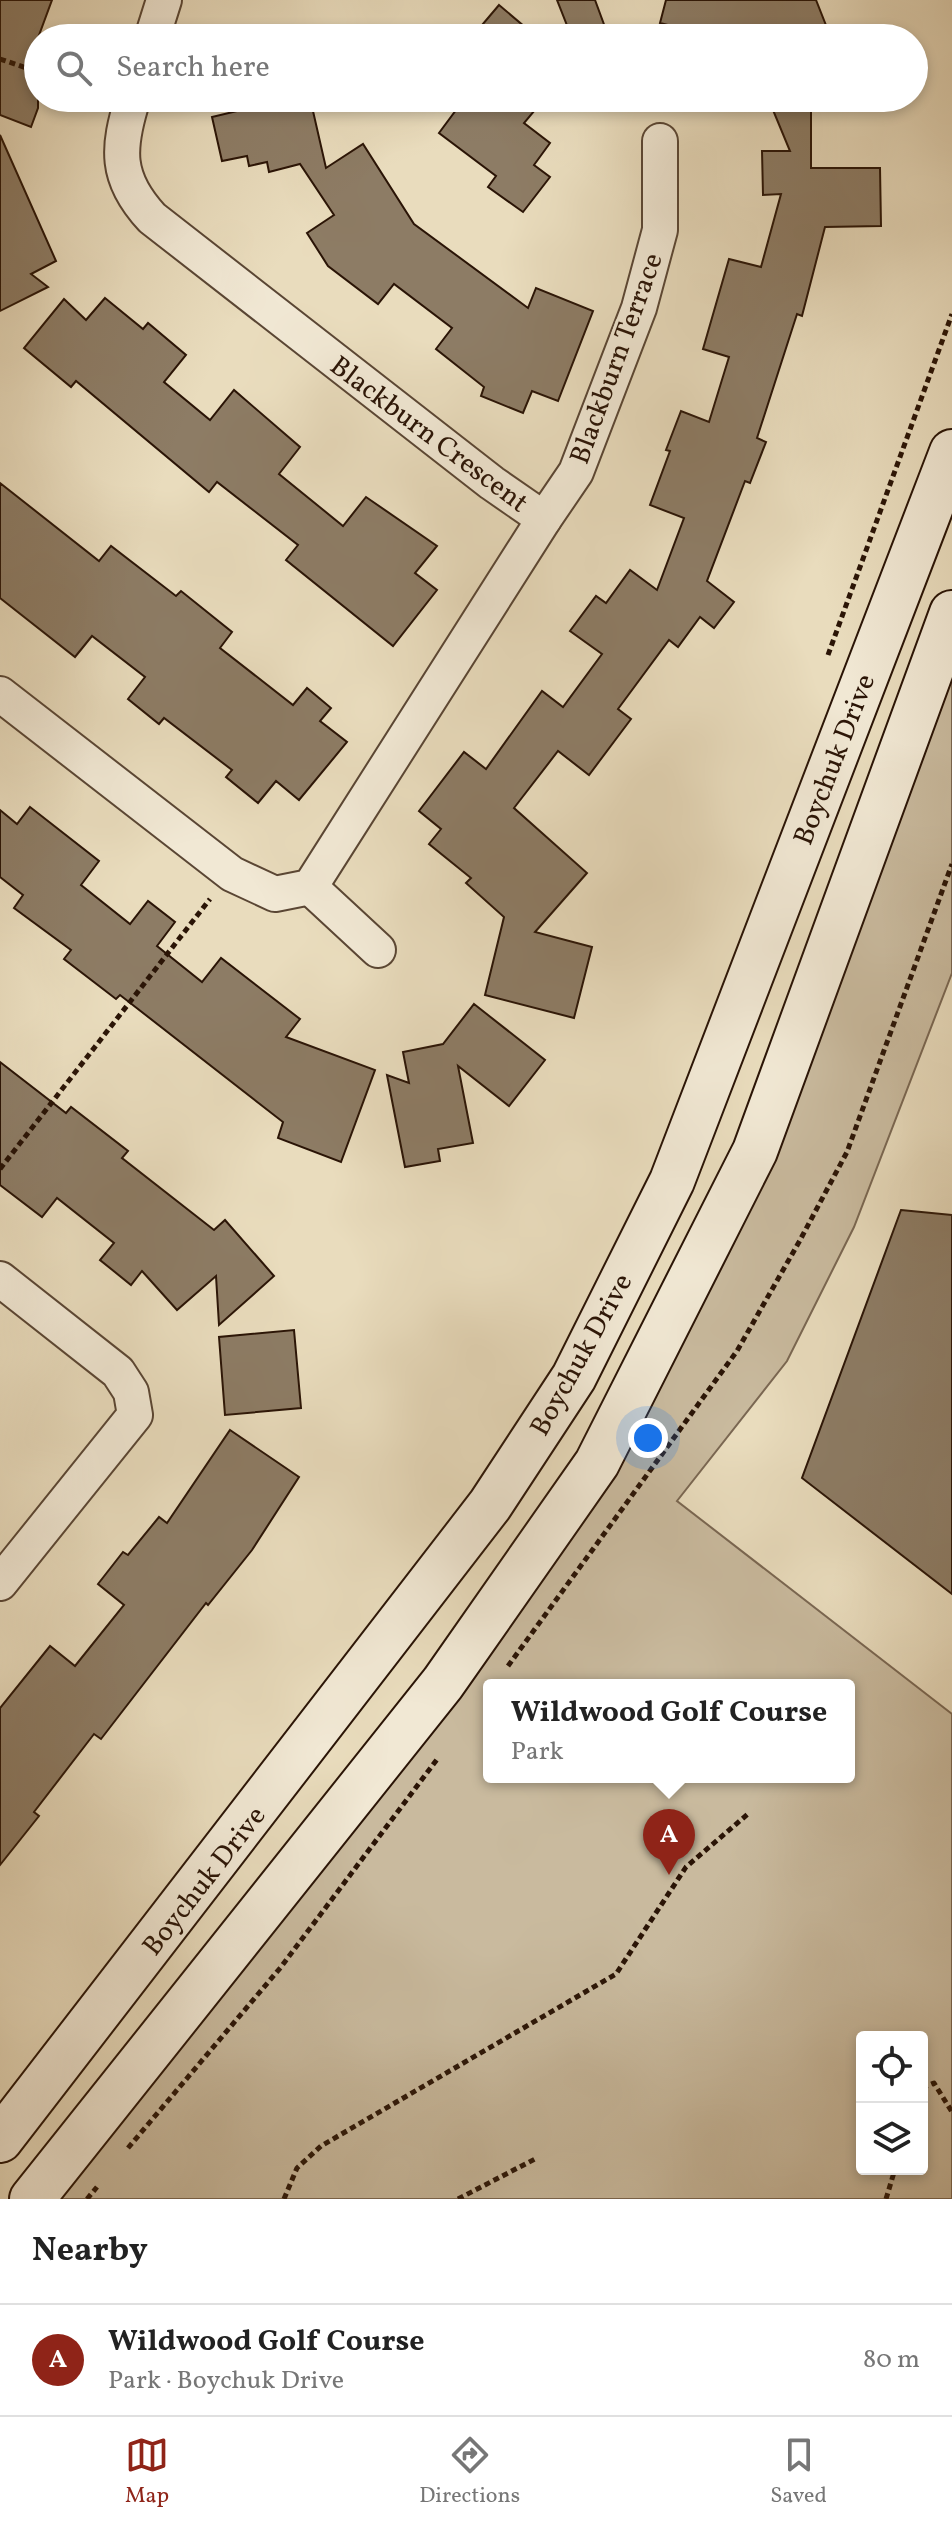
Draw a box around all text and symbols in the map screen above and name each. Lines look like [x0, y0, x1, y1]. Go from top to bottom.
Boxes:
search box [24, 24, 928, 112]
icon: search [52, 46, 96, 90]
text: Search here [116, 47, 270, 89]
street label: Blackburn Terrace [561, 248, 674, 470]
street label: Blackburn Crescent [321, 347, 536, 523]
street label: Boychuk Drive [785, 669, 886, 851]
street label: Boychuk Drive [521, 1267, 643, 1444]
your location [628, 1418, 668, 1458]
popup [483, 1679, 855, 1783]
text: Wildwood Golf Course [511, 1692, 827, 1734]
text: Park [511, 1734, 564, 1770]
street label: Boychuk Drive [134, 1798, 276, 1965]
pin: A [643, 1809, 695, 1875]
map controls [856, 2031, 928, 2175]
button: locate [856, 2031, 928, 2103]
button: layers [856, 2103, 928, 2175]
text: Nearby [32, 2228, 148, 2275]
text: Wildwood Golf Course [108, 2321, 425, 2363]
text: A [49, 2342, 67, 2378]
text: 80 m [863, 2342, 920, 2378]
text: Park · Boychuk Drive [108, 2363, 344, 2399]
tab: Map [125, 2433, 169, 2512]
tab: Directions [419, 2433, 520, 2512]
tab: Saved [770, 2433, 827, 2512]

